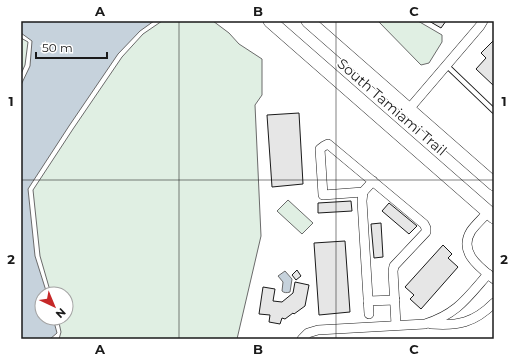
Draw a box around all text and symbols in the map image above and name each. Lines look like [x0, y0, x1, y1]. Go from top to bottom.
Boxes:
text: A [94, 3, 106, 19]
text: B [253, 3, 263, 19]
text: C [409, 3, 419, 19]
scale bar [36, 34, 107, 60]
text: 50 m [42, 40, 73, 55]
street label: South Tamiami Trail [334, 54, 450, 160]
text: 1 [8, 93, 14, 109]
text: 1 [501, 93, 507, 109]
text: 2 [7, 251, 15, 267]
text: 2 [500, 251, 508, 267]
north arrow [34, 286, 74, 326]
text: N [53, 305, 69, 321]
text: A [94, 341, 106, 357]
text: B [253, 341, 263, 357]
text: C [409, 341, 419, 357]

